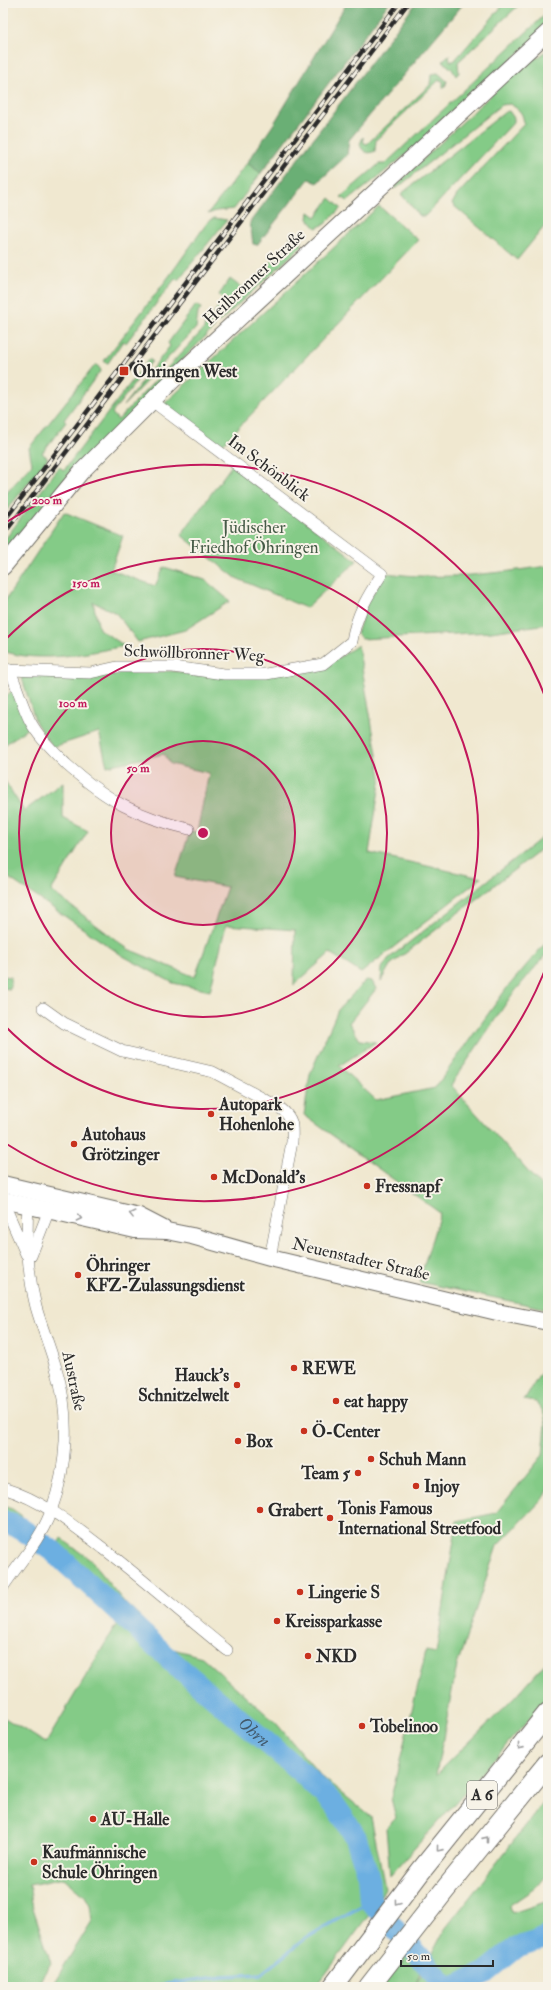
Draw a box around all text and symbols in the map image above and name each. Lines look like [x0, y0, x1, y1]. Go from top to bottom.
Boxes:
street label: Heilbronner Straße [199, 224, 309, 330]
place label: Öhringen West [133, 360, 238, 383]
marker: Öhringen West [118, 365, 130, 377]
street label: Im Schönblick [224, 430, 314, 506]
text: 200 m [32, 493, 63, 508]
park label: Jüdischer Friedhof Öhringen [189, 517, 319, 558]
text: 150 m [72, 576, 100, 591]
street label: Schwöllbronner Weg [123, 640, 265, 666]
text: 100 m [59, 696, 88, 711]
text: 50 m [126, 761, 150, 776]
centre of rings [196, 826, 210, 840]
place label: Autopark Hohenlohe [218, 1094, 295, 1135]
marker: Autopark Hohenlohe [206, 1109, 216, 1119]
place label: Autohaus Grötzinger [81, 1124, 160, 1166]
marker: Autohaus Grötzinger [69, 1139, 79, 1149]
place label: McDonald's [221, 1167, 305, 1188]
marker: McDonald's [209, 1172, 219, 1182]
place label: Fressnapf [375, 1176, 444, 1198]
marker: Fressnapf [362, 1181, 372, 1191]
one-way arrow [129, 1211, 135, 1219]
one-way arrow [76, 1213, 82, 1221]
street label: Neuenstadter Straße [290, 1233, 432, 1285]
place label: Öhringer KFZ-Zulassungsdienst [86, 1254, 245, 1297]
marker: Öhringer KFZ-Zulassungsdienst [73, 1270, 83, 1280]
street label: Austraße [57, 1348, 91, 1413]
place label: REWE [302, 1358, 357, 1379]
marker: REWE [289, 1363, 299, 1373]
place label: Hauck's Schnitzelwelt [138, 1365, 229, 1406]
marker: Hauck's Schnitzelwelt [232, 1380, 242, 1390]
place label: eat happy [344, 1391, 408, 1413]
marker: eat happy [331, 1396, 341, 1406]
place label: Ö-Center [312, 1420, 381, 1442]
marker: Ö-Center [299, 1426, 309, 1436]
place label: Box [246, 1431, 273, 1452]
marker: Box [233, 1436, 243, 1446]
place label: Schuh Mann [379, 1449, 466, 1470]
marker: Schuh Mann [366, 1454, 376, 1464]
place label: Team 5 [300, 1463, 351, 1484]
marker: Team 5 [353, 1468, 363, 1478]
place label: Injoy [424, 1476, 460, 1498]
marker: Injoy [411, 1481, 421, 1491]
place label: Tonis Famous International Streetfood [337, 1498, 502, 1539]
place label: Grabert [268, 1500, 323, 1521]
marker: Grabert [255, 1505, 265, 1515]
marker: Tonis Famous International Streetfood [325, 1513, 335, 1523]
place label: Lingerie S [308, 1582, 380, 1604]
marker: Lingerie S [295, 1587, 305, 1597]
place label: Kreissparkasse [285, 1611, 383, 1633]
marker: Kreissparkasse [272, 1616, 282, 1626]
place label: NKD [315, 1646, 357, 1667]
marker: NKD [303, 1651, 313, 1661]
water label: Ohrn [233, 1711, 275, 1752]
place label: Tobelinoo [369, 1716, 438, 1737]
marker: Tobelinoo [357, 1721, 367, 1731]
one-way arrow [518, 1743, 525, 1750]
road number: A 6 [467, 1781, 497, 1809]
place label: AU-Halle [100, 1809, 170, 1830]
marker: AU-Halle [88, 1814, 98, 1824]
one-way arrow [482, 1836, 489, 1844]
place label: Kaufmännische Schule Öhringen [42, 1842, 158, 1884]
one-way arrow [437, 1844, 444, 1851]
marker: Kaufmännische Schule Öhringen [29, 1857, 39, 1867]
one-way arrow [394, 1899, 401, 1906]
scale bar [401, 1942, 493, 1968]
text: 50 m [407, 1949, 431, 1964]

